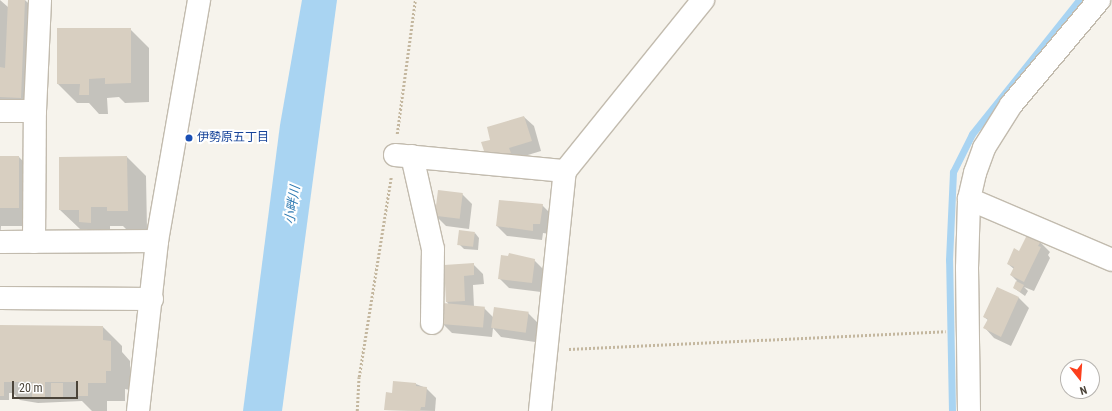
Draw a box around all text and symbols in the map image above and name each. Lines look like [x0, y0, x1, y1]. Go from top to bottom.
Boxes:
place label: 伊勢原五丁目 [197, 131, 269, 145]
marker: 伊勢原五丁目 [184, 133, 194, 143]
water label: 小畔川 [282, 185, 304, 225]
north arrow [1060, 359, 1100, 399]
scale bar [14, 373, 80, 399]
text: 20 m [19, 381, 43, 395]
text: N [1078, 383, 1088, 397]

